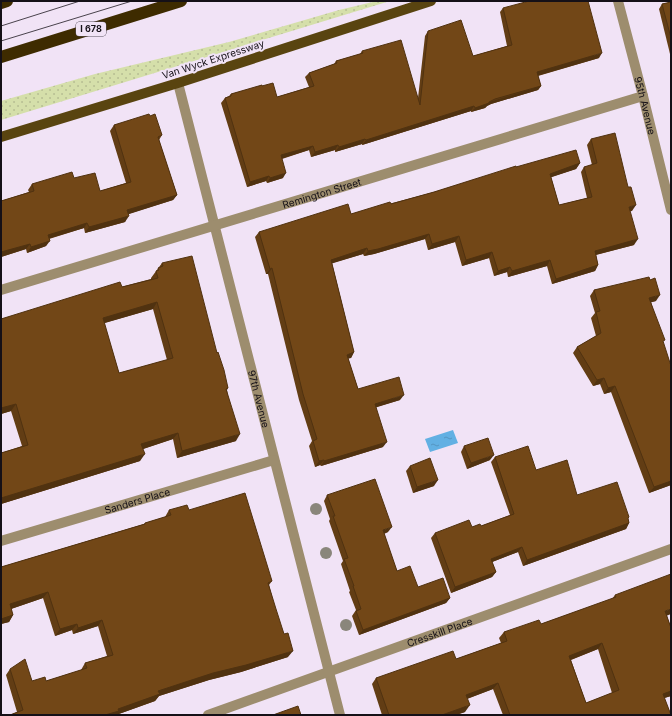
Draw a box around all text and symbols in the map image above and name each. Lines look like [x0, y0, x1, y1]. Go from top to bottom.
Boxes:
road number: I 678 [76, 22, 106, 36]
street label: Van Wyck Expressway [160, 37, 266, 81]
street label: 95th Avenue [632, 75, 658, 136]
street label: Remington Street [281, 175, 363, 211]
street label: 97th Avenue [246, 369, 272, 429]
street label: Sanders Place [103, 485, 171, 516]
street label: Cresskill Place [405, 615, 474, 649]

